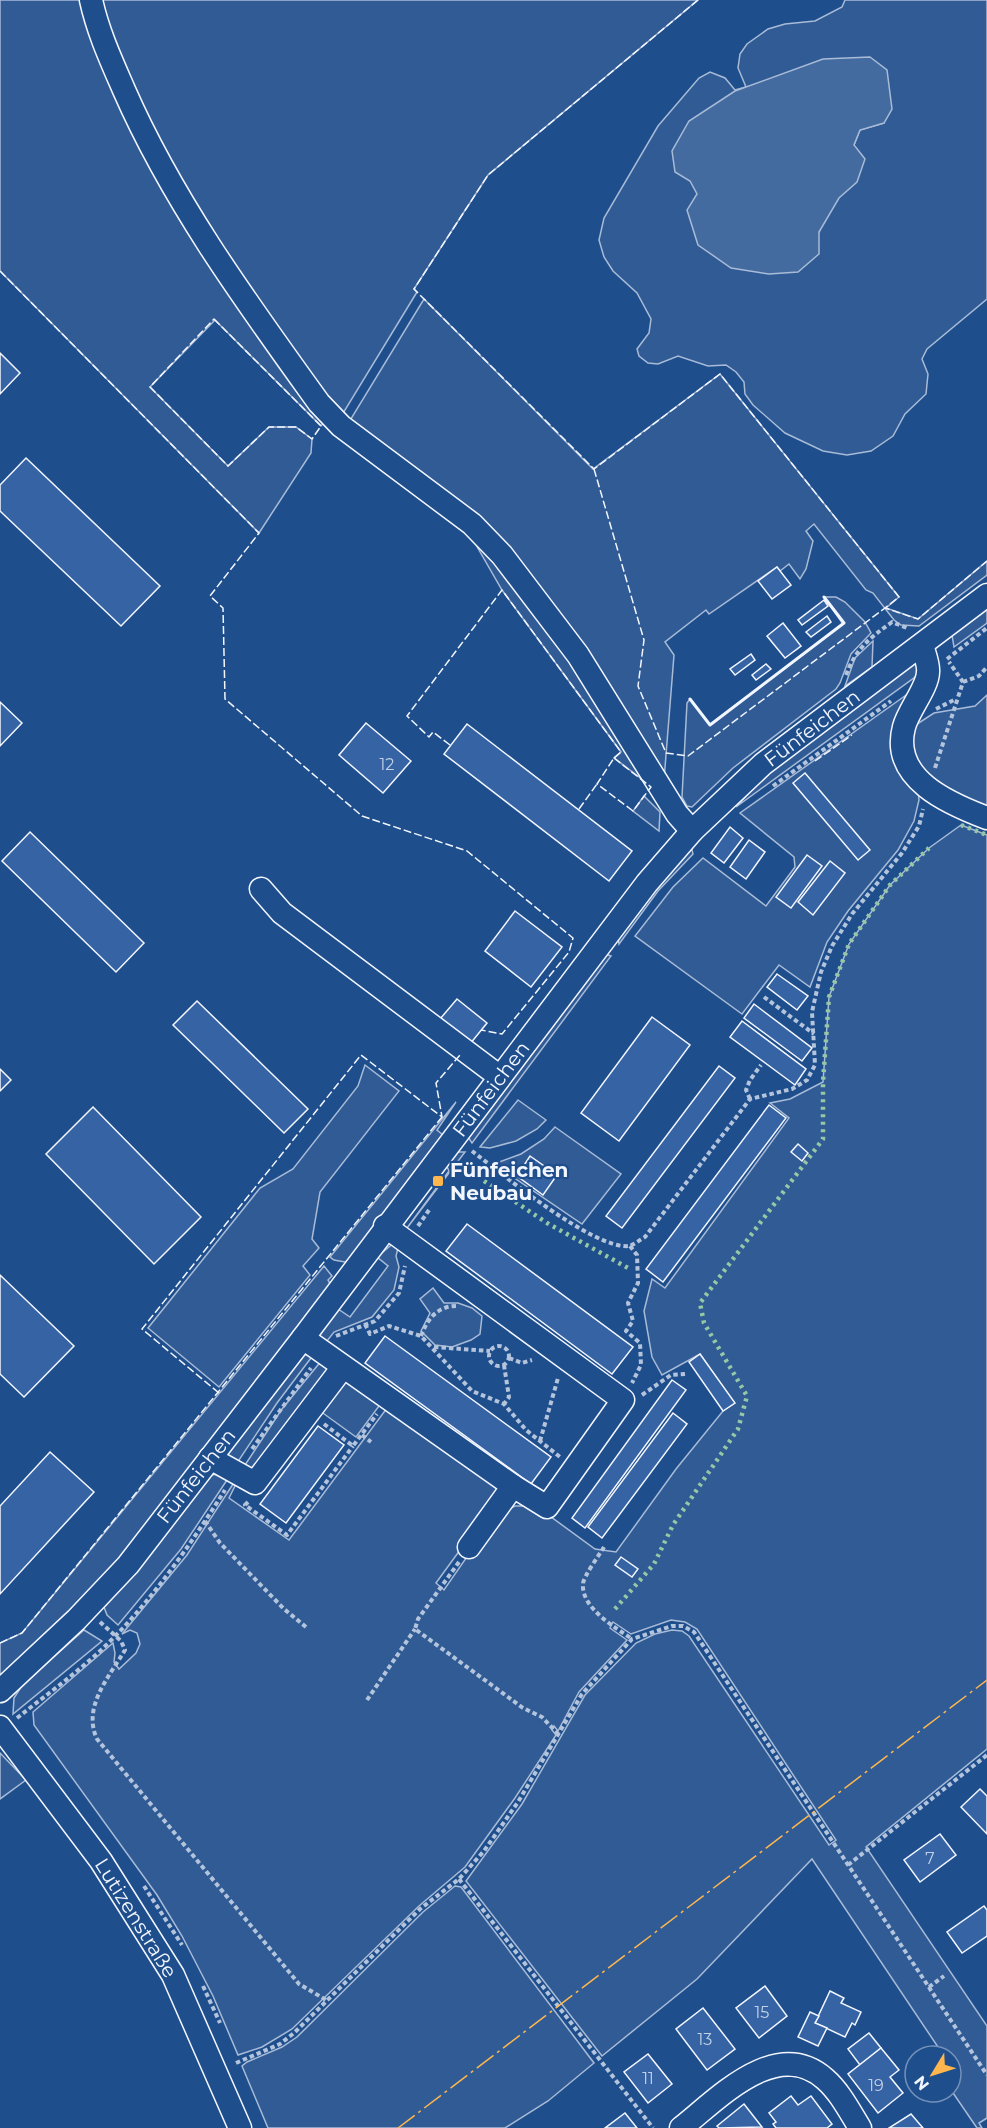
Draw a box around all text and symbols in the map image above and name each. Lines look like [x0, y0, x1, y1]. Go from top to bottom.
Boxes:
street label: Fünfeichen [759, 684, 865, 772]
house number: 12 [380, 755, 394, 774]
street label: Fünfeichen [447, 1036, 535, 1142]
place label: Fünfeichen Neubau [450, 1158, 568, 1205]
marker: Fünfeichen Neubau [431, 1174, 445, 1188]
street label: Fünfeichen [152, 1424, 240, 1528]
house number: 7 [925, 1849, 935, 1868]
street label: Lutizenstraße [90, 1854, 182, 1982]
house number: 15 [755, 2003, 769, 2022]
house number: 13 [698, 2030, 712, 2049]
north arrow [903, 2044, 963, 2104]
house number: 11 [642, 2069, 654, 2088]
text: N [910, 2072, 933, 2094]
house number: 19 [868, 2076, 884, 2095]

